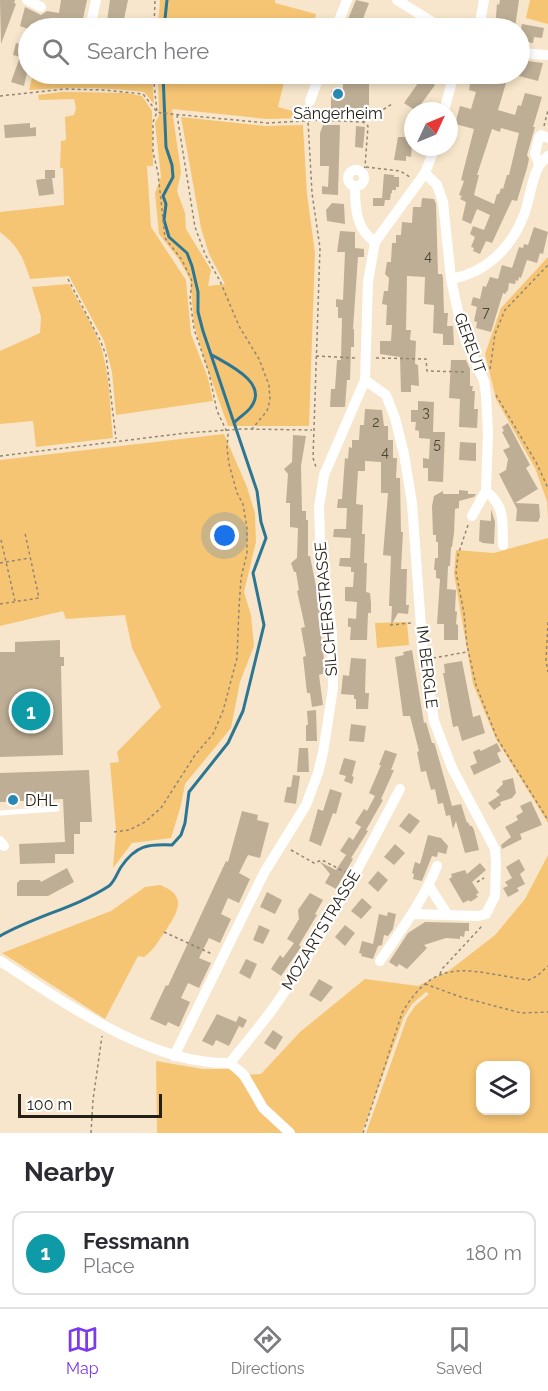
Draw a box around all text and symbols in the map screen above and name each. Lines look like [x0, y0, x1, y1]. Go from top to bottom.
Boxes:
search box [18, 18, 530, 84]
icon: search [39, 35, 72, 68]
text: Search here [87, 38, 209, 64]
marker: Sängerheim [331, 87, 345, 101]
north arrow [404, 102, 458, 156]
place label: Sängerheim [293, 104, 383, 123]
house number: 4 [424, 248, 432, 264]
house number: 7 [482, 304, 490, 320]
street label: GEREUT [450, 310, 490, 376]
house number: 3 [422, 404, 430, 420]
house number: 2 [372, 414, 380, 430]
house number: 5 [433, 436, 441, 452]
house number: 4 [381, 444, 389, 460]
your location [210, 521, 239, 550]
street label: SILCHERSTRASSE [311, 541, 341, 677]
street label: IM BERGLE [412, 624, 442, 710]
pin: 1 [12, 688, 51, 734]
place label: DHL [25, 791, 58, 810]
marker: DHL [6, 793, 20, 807]
street label: MOZARTSTRASSE [278, 866, 364, 993]
map controls [476, 1061, 530, 1115]
button: layers [476, 1061, 530, 1115]
scale bar [18, 1091, 162, 1118]
text: 100 m [27, 1095, 72, 1114]
text: Nearby [24, 1157, 114, 1187]
text: Fessmann [83, 1228, 190, 1254]
text: 1 [41, 1241, 50, 1265]
text: 180 m [466, 1241, 522, 1265]
text: Place [83, 1254, 134, 1278]
tab: Map [66, 1323, 99, 1378]
tab: Directions [231, 1323, 305, 1378]
tab: Saved [436, 1323, 482, 1378]

